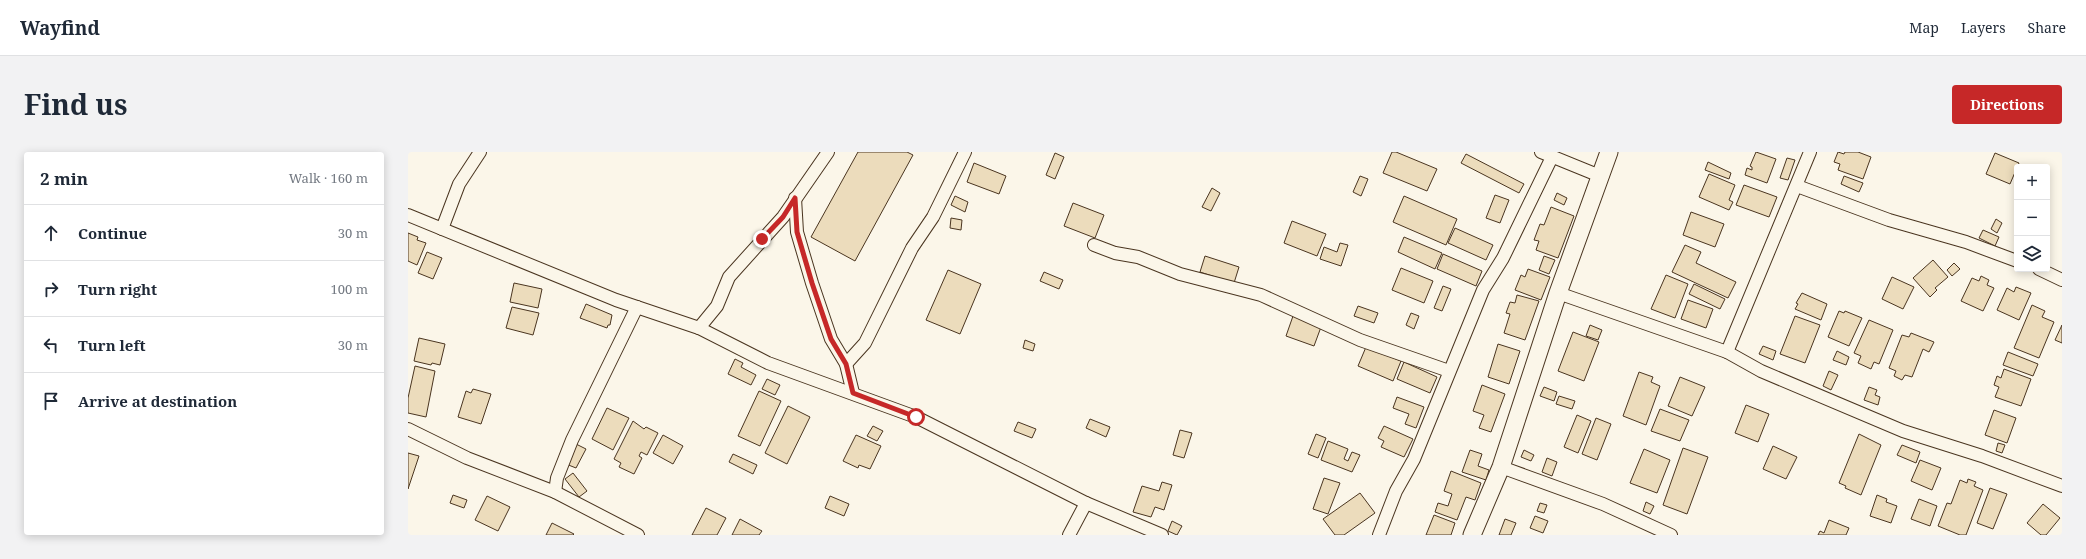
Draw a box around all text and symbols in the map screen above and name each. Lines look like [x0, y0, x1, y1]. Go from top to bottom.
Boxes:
text: Wayfind [20, 15, 100, 41]
text: Map [1909, 18, 1939, 37]
text: Layers [1961, 18, 2006, 37]
text: Share [2028, 18, 2066, 37]
text: Find us [24, 85, 128, 123]
button: Directions [1952, 85, 2062, 124]
map controls [2014, 164, 2050, 272]
button: + [2014, 164, 2050, 200]
text: 2 min [40, 167, 88, 190]
text: Walk · 160 m [289, 169, 368, 187]
button: − [2014, 200, 2050, 236]
icon: ahead [40, 222, 62, 244]
text: Continue [78, 223, 147, 243]
text: 30 m [338, 224, 368, 242]
route end [753, 230, 771, 248]
button: layers [2014, 236, 2050, 272]
icon: right [40, 278, 62, 300]
text: Turn right [78, 279, 157, 299]
text: 100 m [331, 280, 368, 298]
icon: left [40, 334, 62, 356]
text: Turn left [78, 335, 146, 355]
text: 30 m [338, 336, 368, 354]
icon: arrive [40, 390, 62, 412]
text: Arrive at destination [78, 391, 237, 411]
route start [907, 408, 925, 426]

